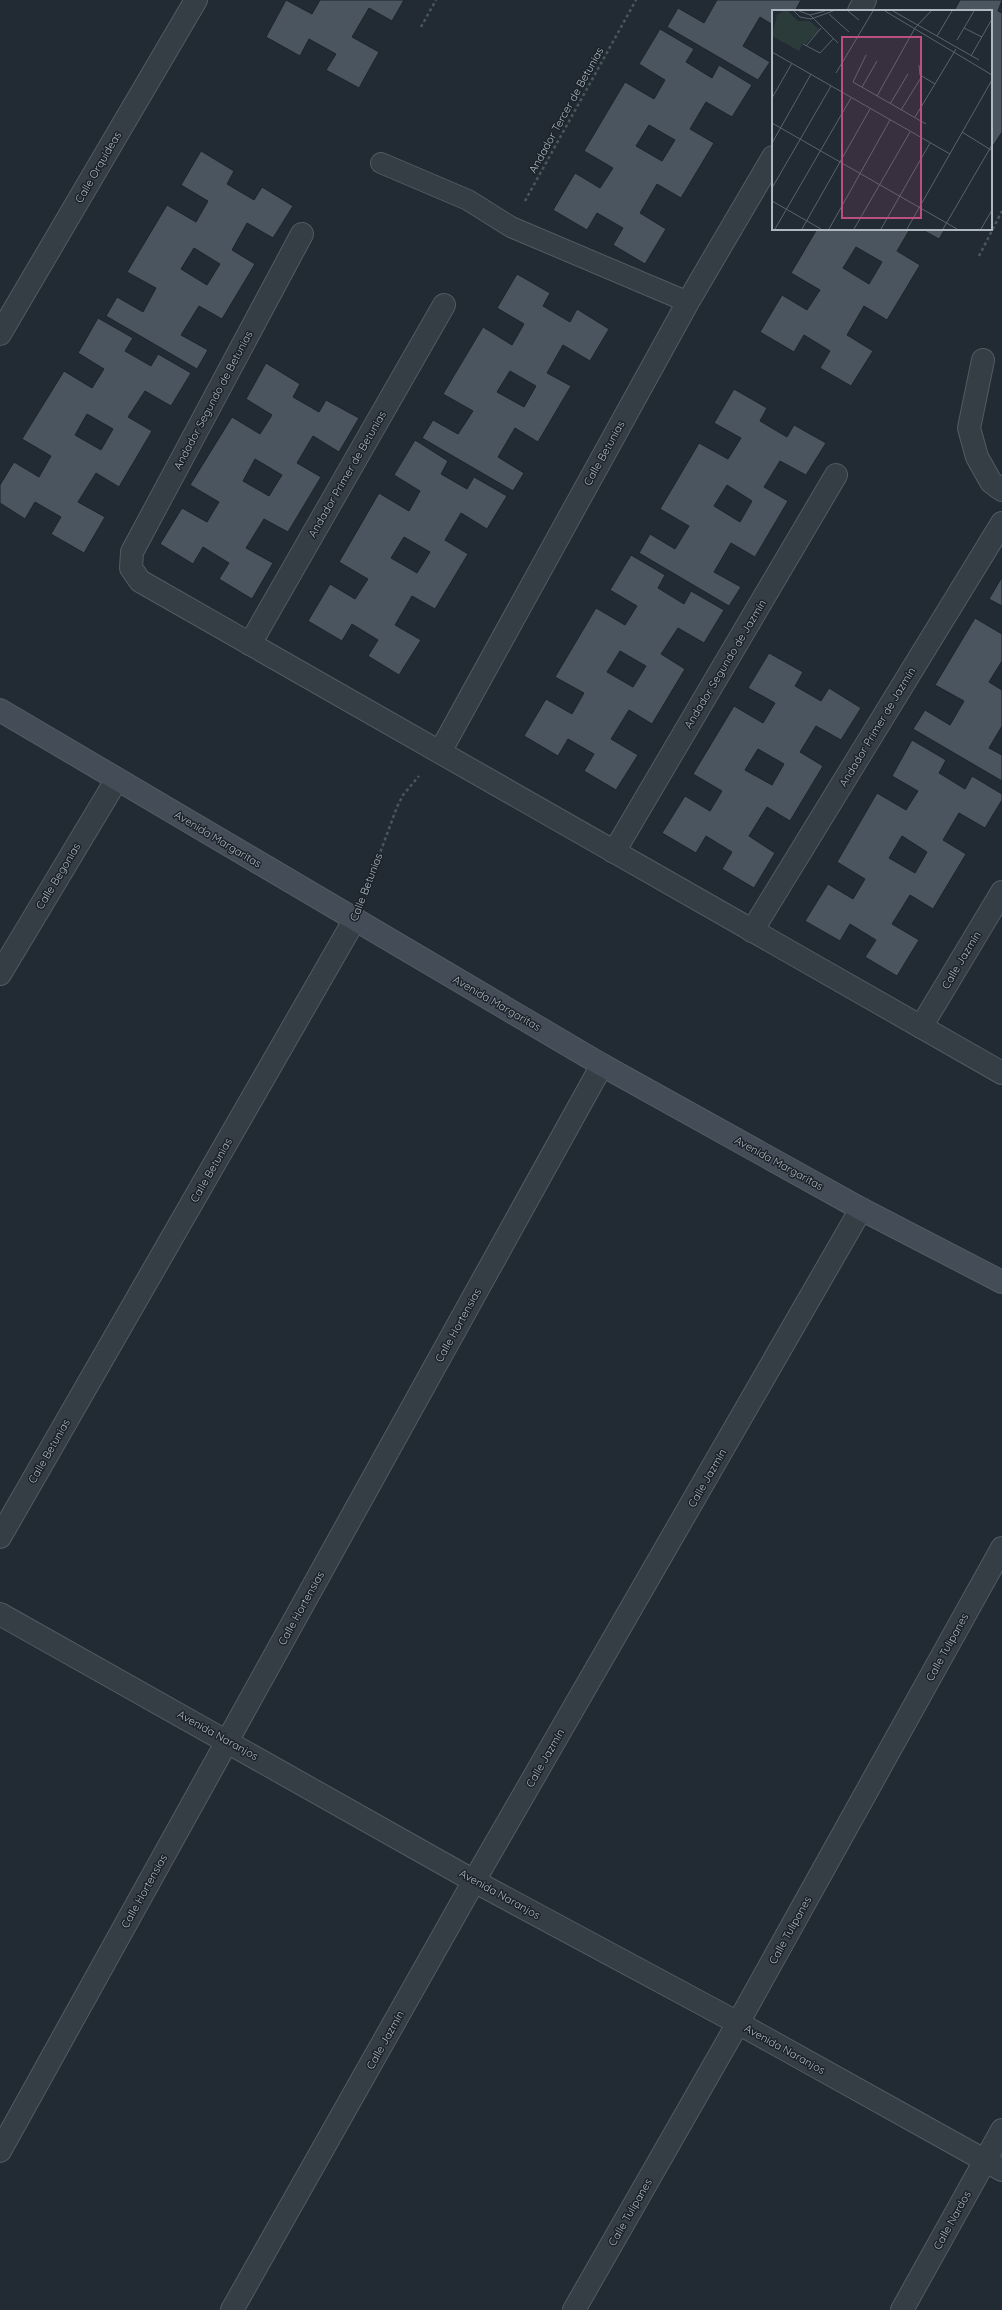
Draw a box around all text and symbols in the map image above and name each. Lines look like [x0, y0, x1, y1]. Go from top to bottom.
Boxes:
inset map [772, 10, 992, 230]
street label: Andador Tercer de Betunias [526, 45, 606, 175]
street label: Calle Orquídeas [72, 129, 124, 205]
street label: Andador Segundo de Betunias [170, 328, 256, 472]
street label: Andador Primer de Betunias [305, 408, 389, 540]
street label: Calle Betunias [580, 418, 628, 488]
street label: Andador Segundo de Jazmín [681, 597, 769, 731]
street label: Andador Primer de Jazmín [836, 665, 918, 789]
street label: Avenida Margaritas [172, 807, 264, 871]
street label: Calle Begonias [33, 840, 83, 912]
street label: Calle Betunias [347, 851, 385, 923]
street label: Calle Jazmín [938, 929, 984, 991]
street label: Avenida Margaritas [451, 972, 543, 1034]
street label: Avenida Margaritas [732, 1133, 826, 1193]
street label: Calle Betunias [187, 1135, 235, 1205]
street label: Calle Hortensias [432, 1286, 484, 1364]
street label: Calle Betunias [25, 1416, 73, 1486]
street label: Calle Jazmín [685, 1446, 729, 1510]
street label: Calle Hortensias [275, 1569, 327, 1647]
street label: Calle Tulipanes [923, 1611, 971, 1683]
street label: Avenida Naranjos [175, 1707, 261, 1763]
street label: Calle Jazmín [523, 1726, 567, 1790]
street label: Calle Hortensias [118, 1852, 170, 1930]
street label: Avenida Naranjos [457, 1866, 543, 1922]
street label: Calle Tulipanes [766, 1894, 814, 1966]
street label: Calle Jazmín [363, 2008, 407, 2072]
street label: Avenida Naranjos [742, 2021, 828, 2077]
street label: Calle Tulipanes [605, 2176, 655, 2248]
street label: Calle Nardos [930, 2188, 974, 2252]

